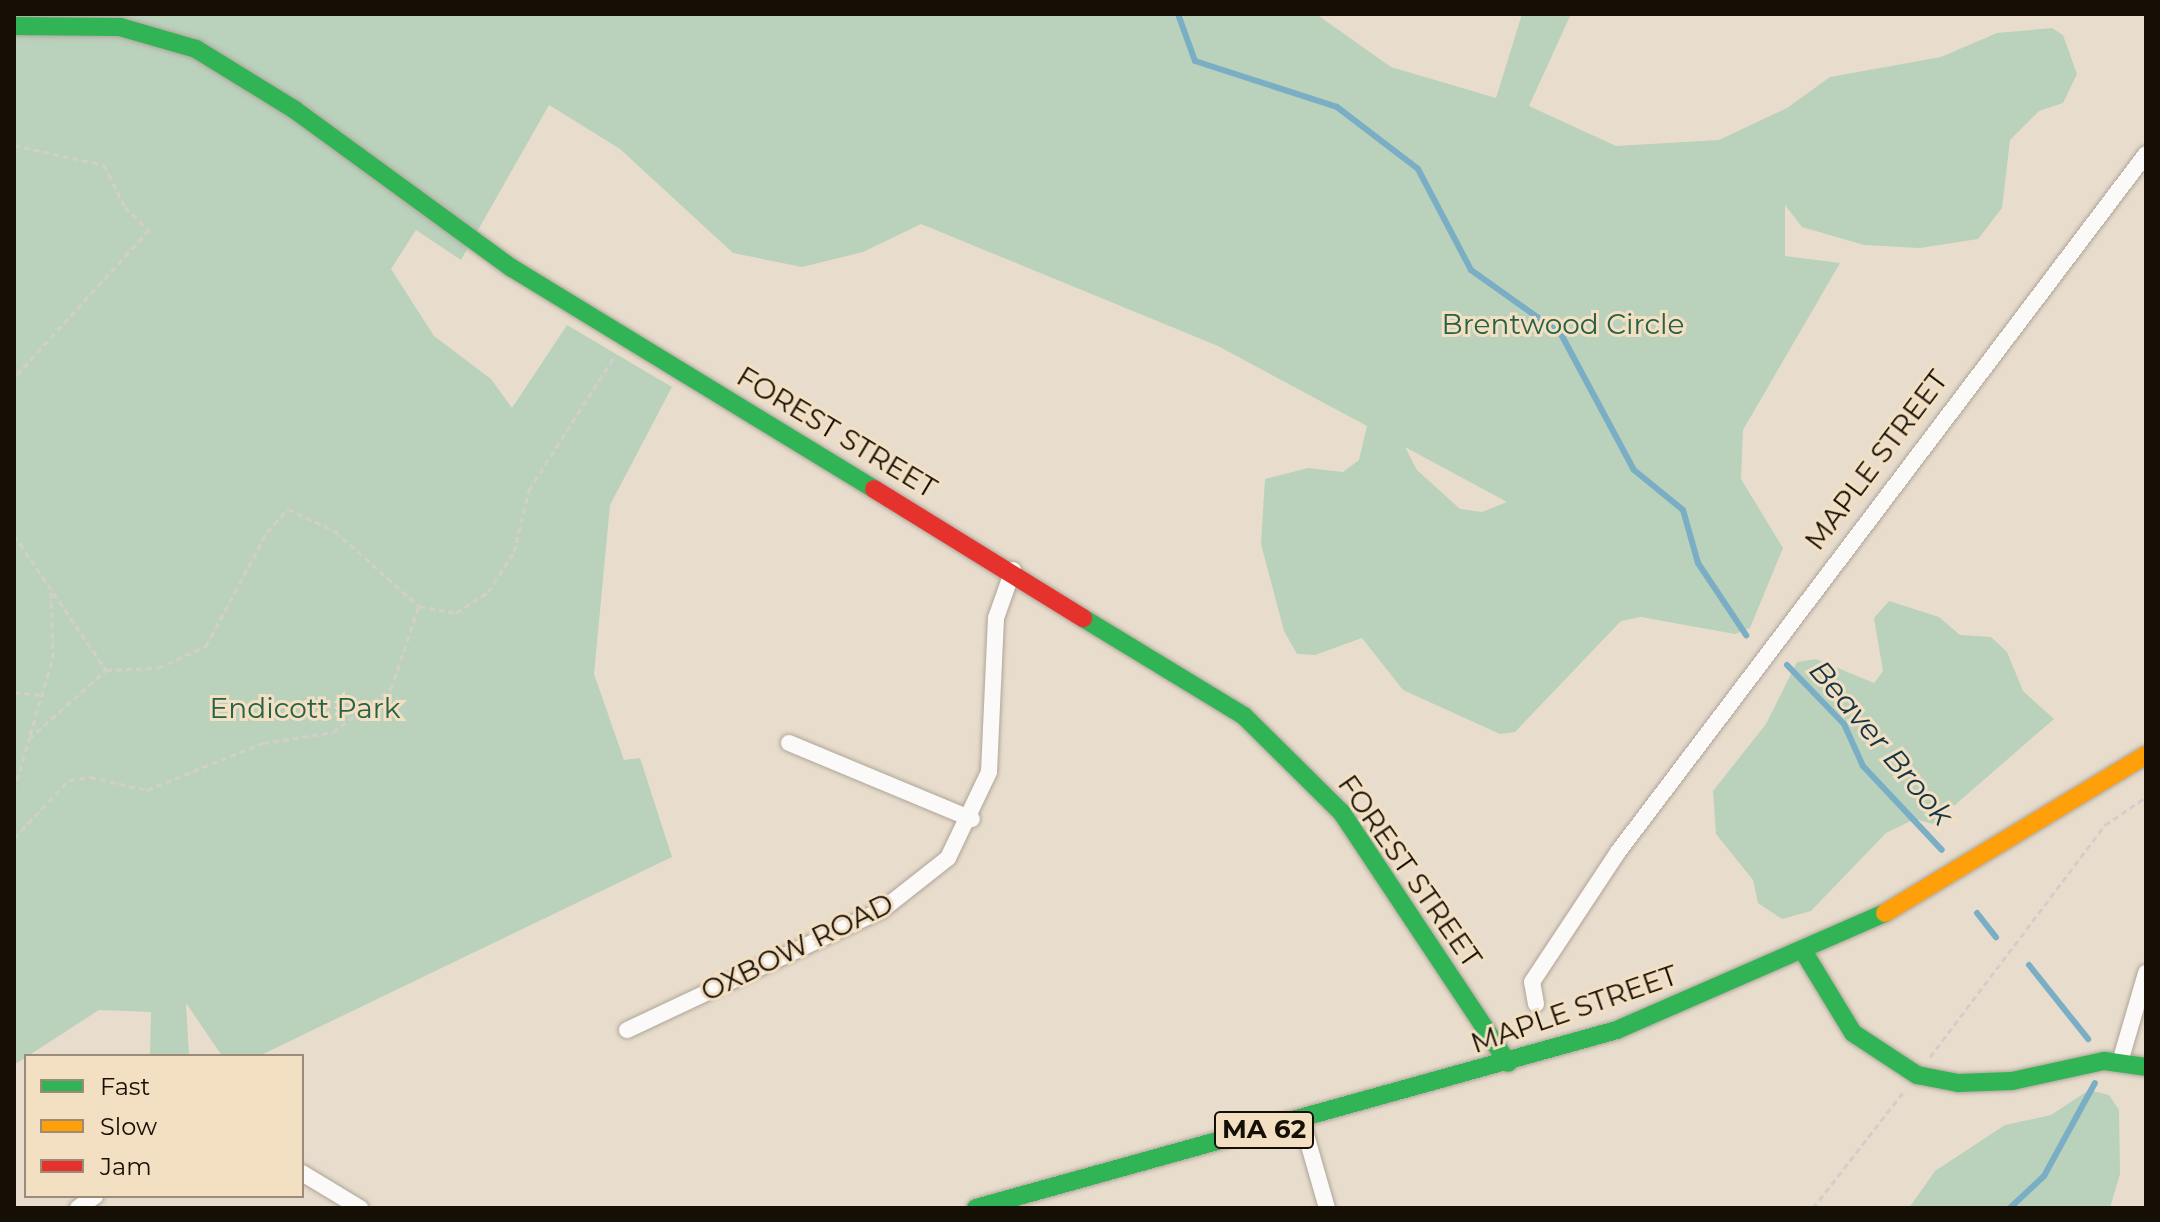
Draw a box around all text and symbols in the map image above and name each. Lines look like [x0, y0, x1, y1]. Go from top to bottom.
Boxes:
park label: Brentwood Circle [1442, 307, 1684, 341]
street label: FOREST STREET [731, 359, 943, 505]
street label: MAPLE STREET [1798, 364, 1954, 556]
water label: Beaver Brook [1801, 653, 1961, 833]
park label: Endicott Park [210, 691, 400, 725]
street label: FOREST STREET [1331, 768, 1489, 974]
street label: OXBOW ROAD [695, 886, 899, 1008]
street label: MAPLE STREET [1466, 958, 1682, 1060]
legend [24, 1054, 304, 1198]
text: Fast [100, 1072, 150, 1101]
road number: MA 62 [1212, 1108, 1316, 1152]
text: Slow [100, 1112, 157, 1141]
text: Jam [100, 1152, 152, 1181]

